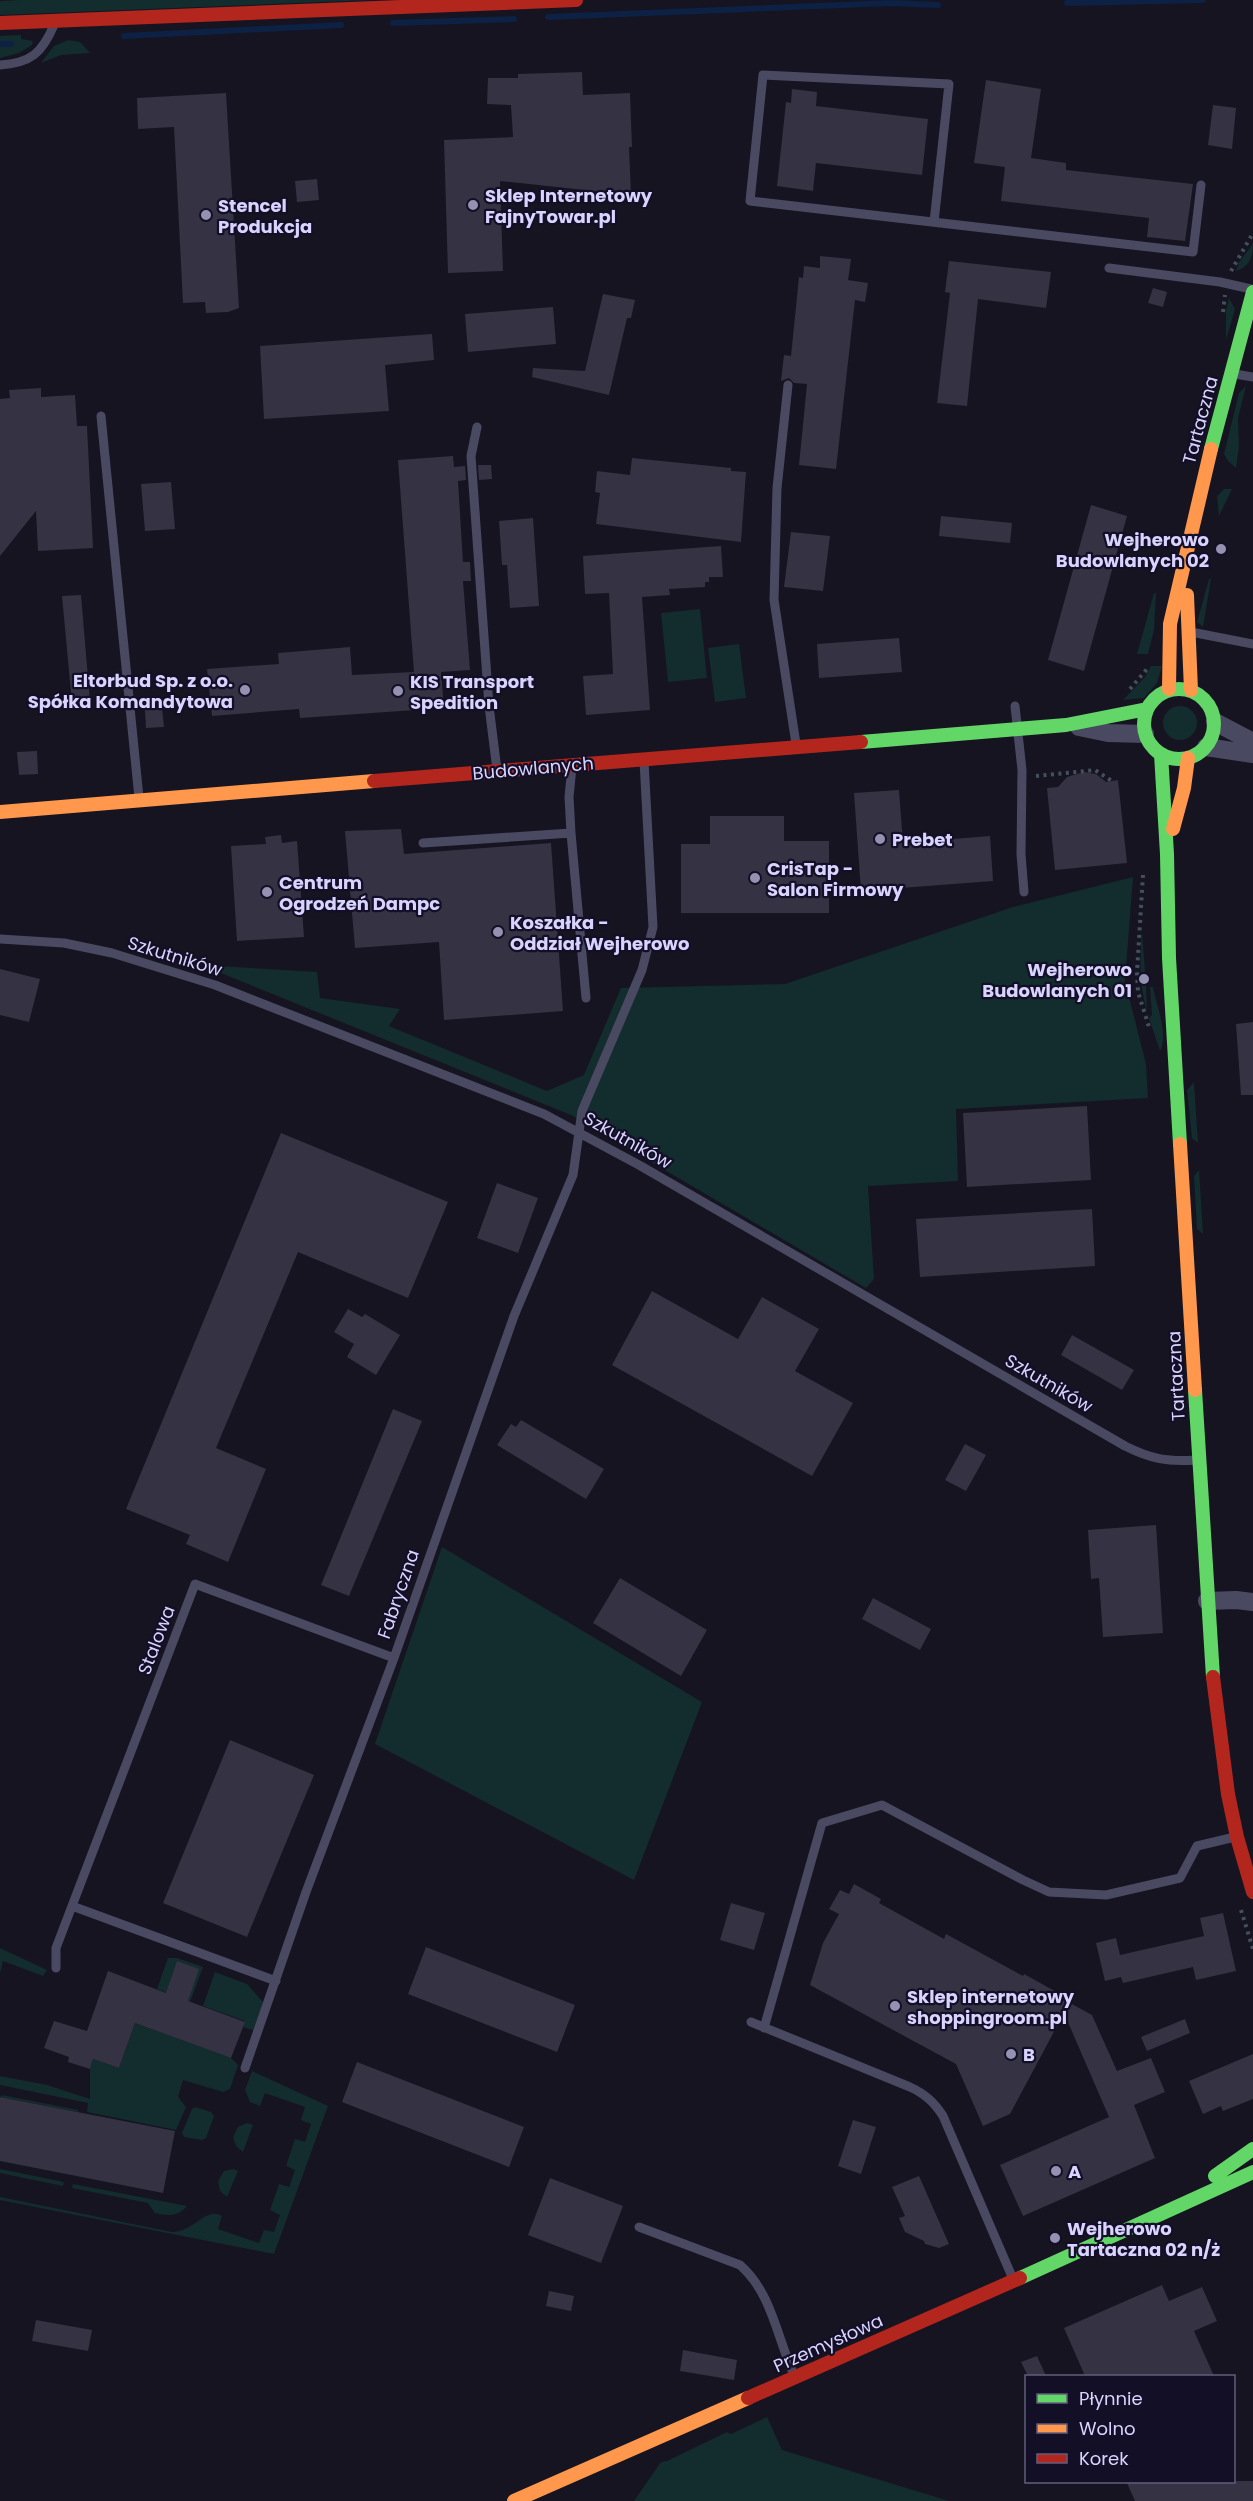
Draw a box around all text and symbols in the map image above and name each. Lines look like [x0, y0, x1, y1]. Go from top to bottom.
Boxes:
place label: Sklep Internetowy FajnyTowar.pl [485, 183, 653, 229]
place label: Stencel Produkcja [218, 193, 312, 239]
marker: Sklep Internetowy FajnyTowar.pl [466, 198, 480, 212]
marker: Stencel Produkcja [199, 208, 213, 222]
street label: Tartaczna [1176, 373, 1224, 467]
place label: Wejherowo Budowlanych 02 [1056, 527, 1209, 573]
marker: Wejherowo Budowlanych 02 [1214, 542, 1228, 556]
place label: Eltorbud Sp. z o.o. Spółka Komandytowa [28, 668, 233, 714]
place label: KIS Transport Spedition [410, 669, 534, 715]
marker: Eltorbud Sp. z o.o. Spółka Komandytowa [238, 683, 252, 697]
marker: KIS Transport Spedition [391, 684, 405, 698]
street label: Budowlanych [471, 750, 595, 786]
place label: Prebet [892, 827, 953, 852]
marker: Prebet [873, 832, 887, 846]
place label: CrisTap - Salon Firmowy [767, 856, 904, 902]
place label: Centrum Ogrodzeń Dampc [279, 870, 440, 916]
marker: CrisTap - Salon Firmowy [748, 871, 762, 885]
marker: Centrum Ogrodzeń Dampc [260, 885, 274, 899]
place label: Koszałka - Oddział Wejherowo [510, 910, 689, 956]
marker: Koszałka - Oddział Wejherowo [491, 925, 505, 939]
street label: Szkutników [125, 930, 226, 982]
place label: Wejherowo Budowlanych 01 [982, 957, 1132, 1003]
marker: Wejherowo Budowlanych 01 [1137, 972, 1151, 986]
street label: Szkutników [579, 1105, 677, 1175]
street label: Tartaczna [1161, 1330, 1191, 1422]
street label: Szkutników [1000, 1348, 1098, 1418]
street label: Fabryczna [371, 1546, 425, 1642]
street label: Stalowa [131, 1602, 181, 1678]
place label: Sklep internetowy shoppingroom.pl [907, 1984, 1075, 2030]
marker: Sklep internetowy shoppingroom.pl [888, 1999, 902, 2013]
place label: B [1023, 2042, 1035, 2067]
marker: B [1004, 2047, 1018, 2061]
place label: A [1068, 2159, 1081, 2184]
marker: A [1049, 2164, 1063, 2178]
place label: Wejherowo Tartaczna 02 n/ż [1067, 2216, 1220, 2262]
marker: Wejherowo Tartaczna 02 n/ż [1048, 2231, 1062, 2245]
street label: Przemysłowa [769, 2308, 887, 2378]
legend [1025, 2375, 1235, 2483]
text: Płynnie [1079, 2386, 1143, 2411]
text: Wolno [1079, 2416, 1136, 2441]
text: Korek [1079, 2446, 1129, 2471]

